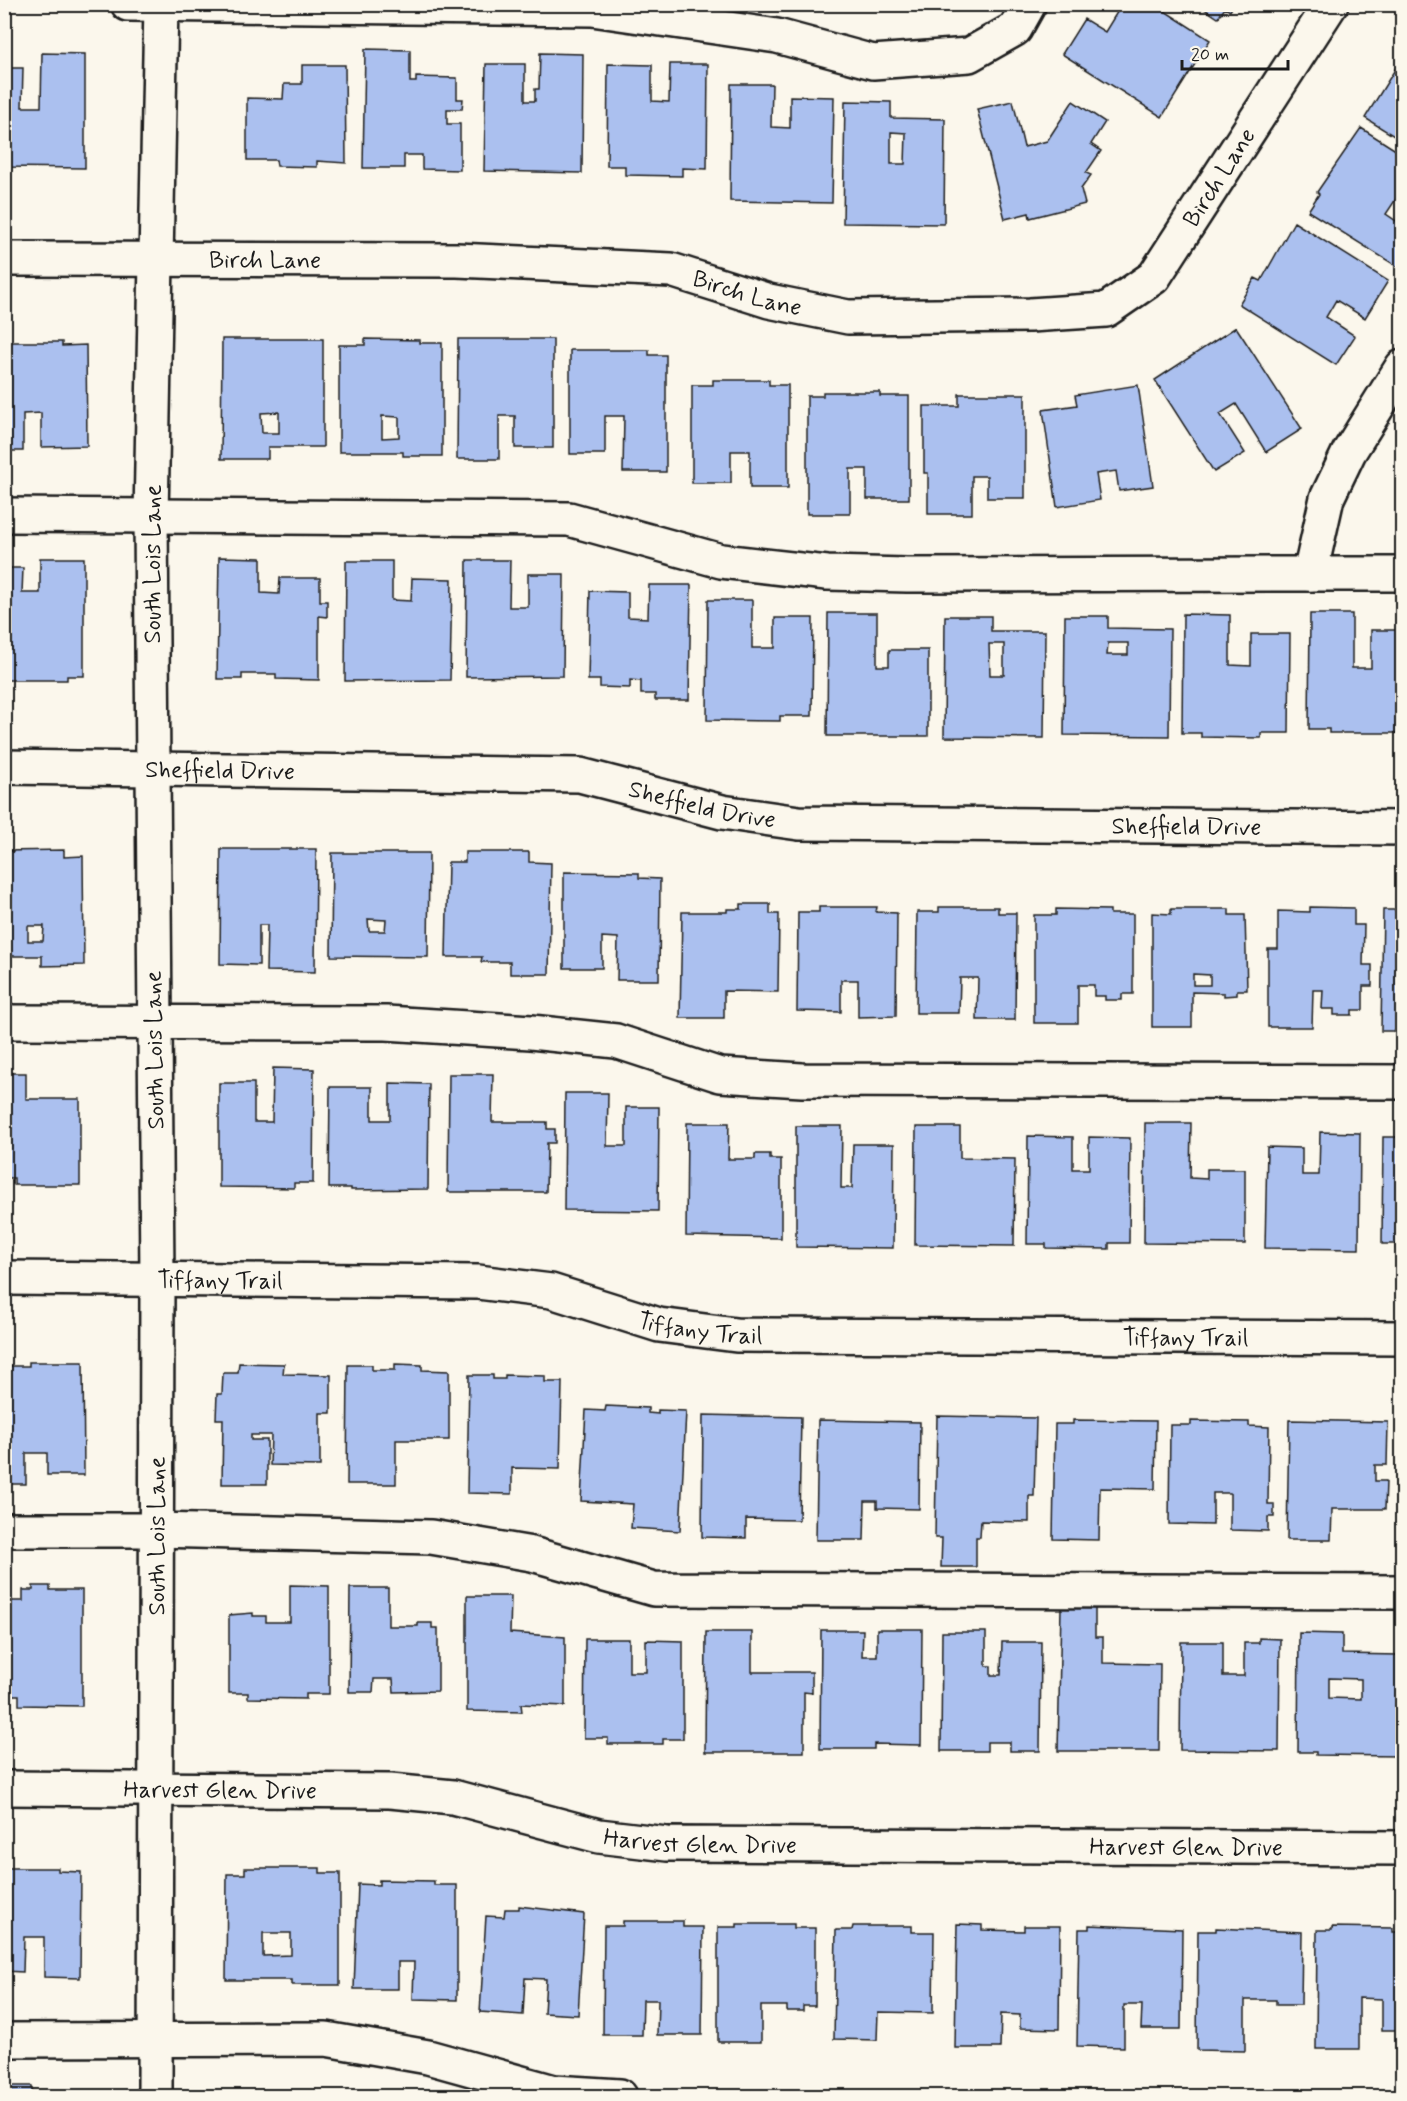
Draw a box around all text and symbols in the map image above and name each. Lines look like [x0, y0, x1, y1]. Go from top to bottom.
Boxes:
scale bar [1182, 33, 1288, 71]
text: 20 m [1191, 43, 1229, 67]
street label: Birch Lane [1176, 123, 1263, 233]
street label: Birch Lane [209, 245, 321, 277]
street label: Birch Lane [688, 264, 804, 324]
street label: South Lois Lane [138, 484, 169, 643]
street label: Sheffield Drive [145, 755, 295, 788]
street label: Sheffield Drive [625, 774, 778, 836]
street label: Sheffield Drive [1111, 812, 1261, 844]
street label: South Lois Lane [139, 970, 172, 1130]
street label: Tiffany Trail [157, 1265, 283, 1297]
street label: Tiffany Trail [633, 1305, 762, 1352]
street label: Tiffany Trail [1123, 1323, 1248, 1354]
street label: South Lois Lane [142, 1456, 174, 1616]
street label: Harvest Glen Drive [123, 1775, 317, 1807]
street label: Harvest Glen Drive [602, 1823, 797, 1862]
street label: Harvest Glen Drive [1089, 1832, 1283, 1864]

